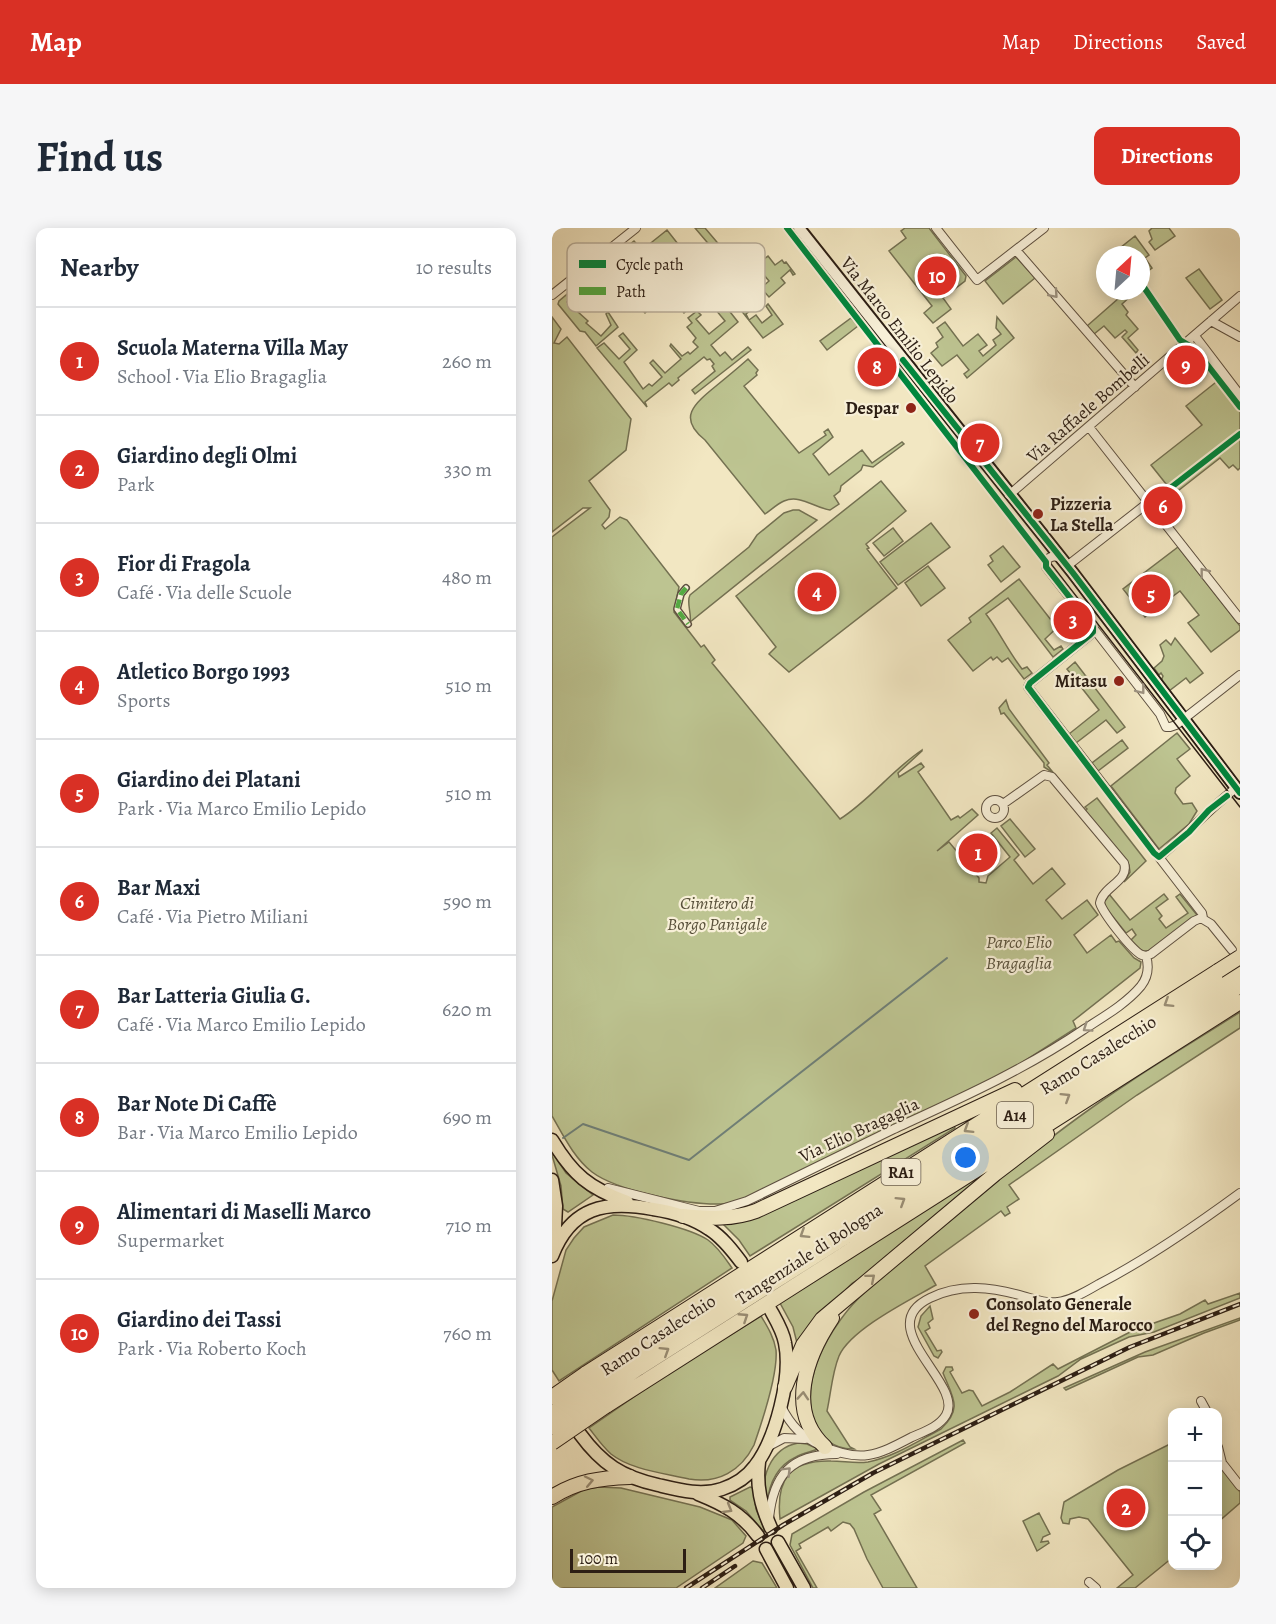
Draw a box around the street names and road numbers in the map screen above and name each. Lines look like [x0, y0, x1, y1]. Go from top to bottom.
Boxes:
street label: Via Marco Emilio Lepido [835, 251, 965, 408]
street label: Via Raffaele Bombelli [1021, 348, 1155, 469]
street label: Ramo Casalecchio [1035, 1010, 1161, 1100]
street label: Via Elio Bragaglia [794, 1091, 923, 1169]
road number: A14 [997, 1102, 1033, 1128]
road number: RA1 [882, 1159, 920, 1185]
street label: Tangenziale di Bologna [731, 1197, 887, 1310]
street label: Ramo Casalecchio [596, 1289, 720, 1381]

